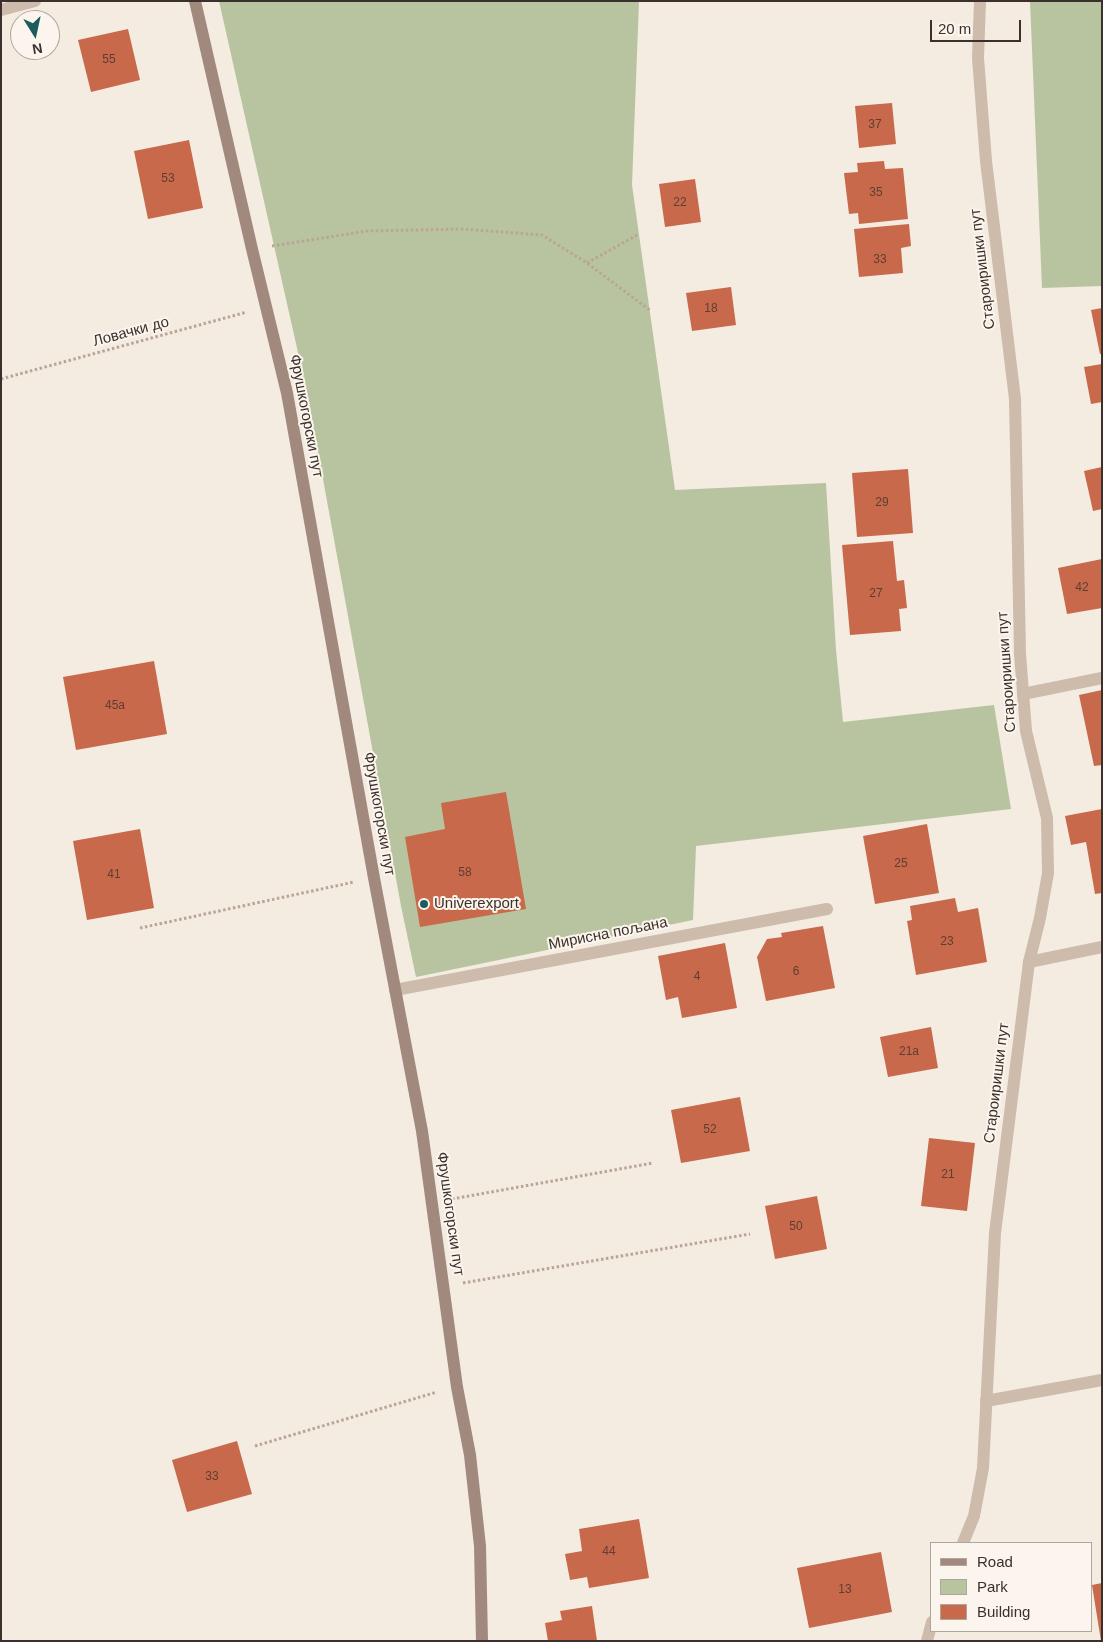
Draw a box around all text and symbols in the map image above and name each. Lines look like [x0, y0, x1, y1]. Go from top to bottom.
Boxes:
north arrow [10, 10, 60, 60]
scale bar [933, 10, 1024, 42]
text: 20 m [938, 20, 971, 37]
text: N [31, 40, 44, 58]
house number: 55 [102, 53, 116, 67]
house number: 37 [868, 118, 882, 132]
house number: 53 [161, 172, 175, 186]
house number: 35 [869, 186, 883, 200]
house number: 22 [673, 196, 687, 210]
street label: Староиришки пут [967, 208, 999, 330]
house number: 33 [873, 253, 887, 267]
house number: 18 [704, 302, 718, 316]
street label: Ловачки до [91, 313, 171, 351]
street label: Фрушкогорски пут [285, 353, 327, 479]
house number: 29 [875, 496, 889, 510]
house number: 42 [1075, 581, 1089, 595]
house number: 27 [869, 587, 883, 601]
street label: Староиришки пут [994, 611, 1020, 733]
house number: 45a [105, 699, 125, 713]
street label: Фрушкогорски пут [359, 751, 399, 877]
house number: 25 [894, 857, 908, 871]
house number: 58 [458, 866, 472, 880]
house number: 41 [107, 868, 121, 882]
place label: Univerexport [434, 895, 519, 913]
marker: Univerexport [418, 898, 430, 910]
street label: Мирисна пољана [547, 914, 669, 954]
house number: 23 [940, 935, 954, 949]
house number: 6 [793, 965, 799, 979]
house number: 4 [694, 970, 700, 984]
street label: Староиришки пут [981, 1022, 1013, 1144]
house number: 21a [899, 1045, 919, 1059]
house number: 52 [703, 1123, 717, 1137]
street label: Фрушкогорски пут [432, 1151, 468, 1277]
house number: 21 [941, 1168, 955, 1182]
house number: 50 [789, 1220, 803, 1234]
house number: 33 [205, 1470, 219, 1484]
legend [930, 1542, 1093, 1632]
house number: 44 [602, 1545, 616, 1559]
text: Road [977, 1553, 1013, 1570]
text: Park [977, 1578, 1008, 1595]
house number: 13 [838, 1583, 852, 1597]
text: Building [977, 1603, 1030, 1620]

